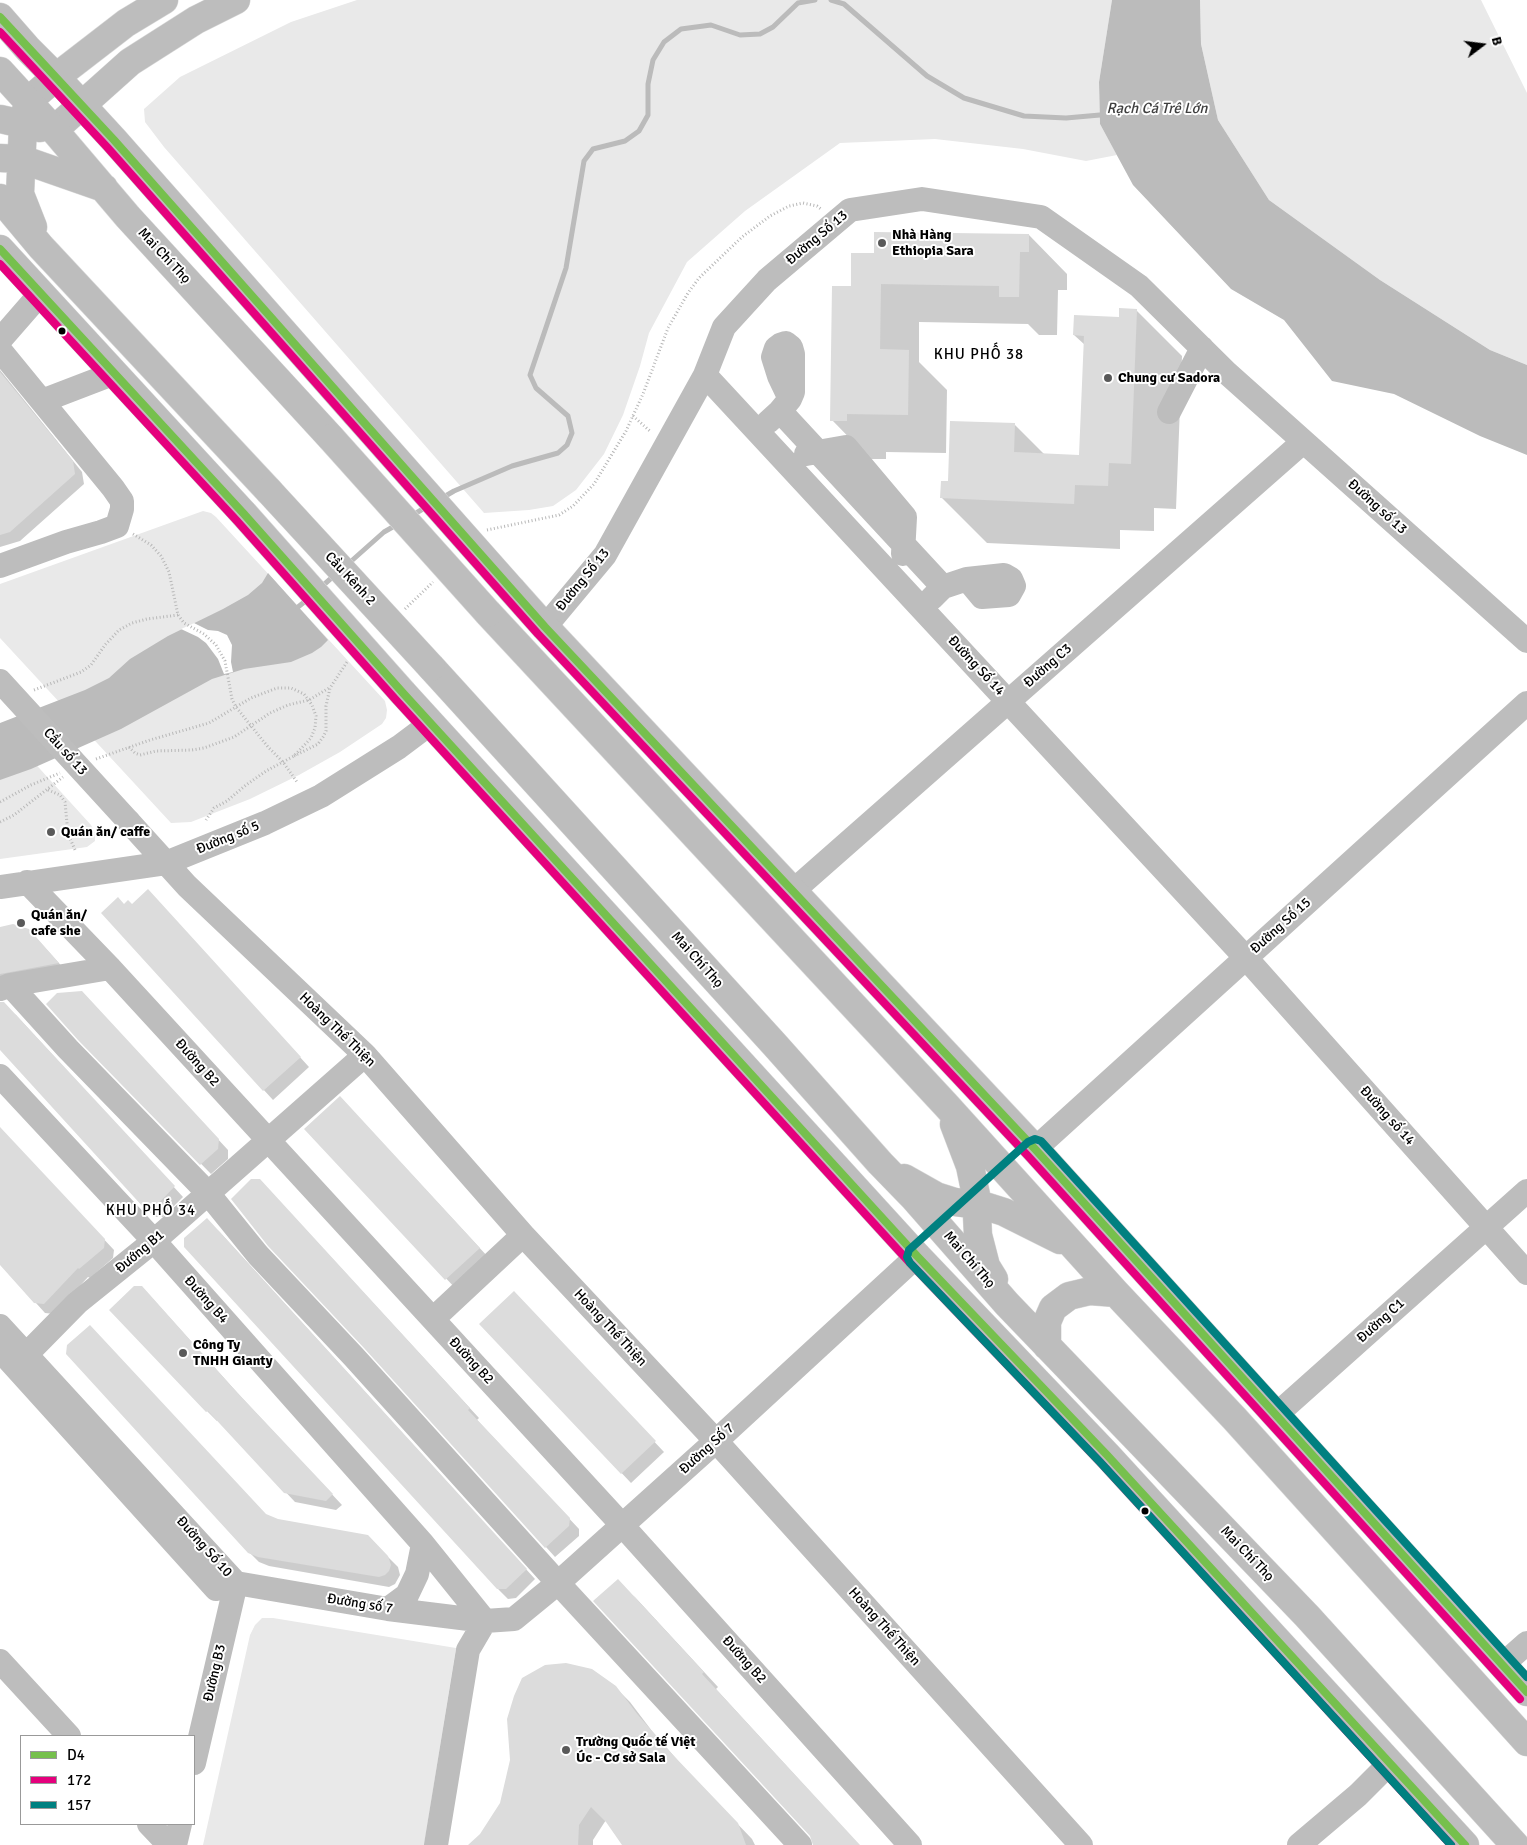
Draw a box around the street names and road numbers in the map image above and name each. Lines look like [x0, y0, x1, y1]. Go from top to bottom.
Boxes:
street label: Đường Số 13 [783, 207, 851, 269]
street label: Mai Chí Thọ [134, 225, 194, 287]
street label: Đường số 13 [1344, 476, 1410, 538]
street label: Đường Số 13 [553, 545, 613, 615]
street label: Cầu Kênh 2 [321, 549, 379, 609]
street label: Đường Số 14 [944, 633, 1008, 699]
street label: Đường C3 [1020, 640, 1076, 692]
street label: Cầu số 13 [39, 725, 91, 779]
street label: Đường số 5 [194, 818, 262, 858]
street label: Đường Số 15 [1247, 894, 1315, 958]
street label: Mai Chí Thọ [667, 928, 727, 992]
street label: Hoàng Thế Thiện [295, 989, 379, 1071]
street label: Đường B2 [171, 1036, 223, 1090]
street label: Đường số 14 [1356, 1083, 1418, 1149]
street label: Đướng B1 [112, 1227, 168, 1277]
street label: Mai Chí Thọ [940, 1228, 998, 1292]
street label: Đường B4 [180, 1273, 232, 1327]
street label: Hoàng Thế Thiện [570, 1286, 650, 1370]
street label: Đường C1 [1354, 1295, 1408, 1347]
street label: Đường B2 [445, 1334, 497, 1388]
street label: Đường Số 7 [676, 1420, 738, 1478]
street label: Đường Số 10 [172, 1513, 236, 1581]
street label: Mai Chí Thọ [1217, 1523, 1277, 1585]
street label: Hoàng Thế Thiện [844, 1584, 924, 1670]
street label: Đường số 7 [326, 1591, 394, 1617]
street label: Đường B2 [718, 1633, 770, 1687]
street label: Đường B3 [200, 1643, 230, 1703]

